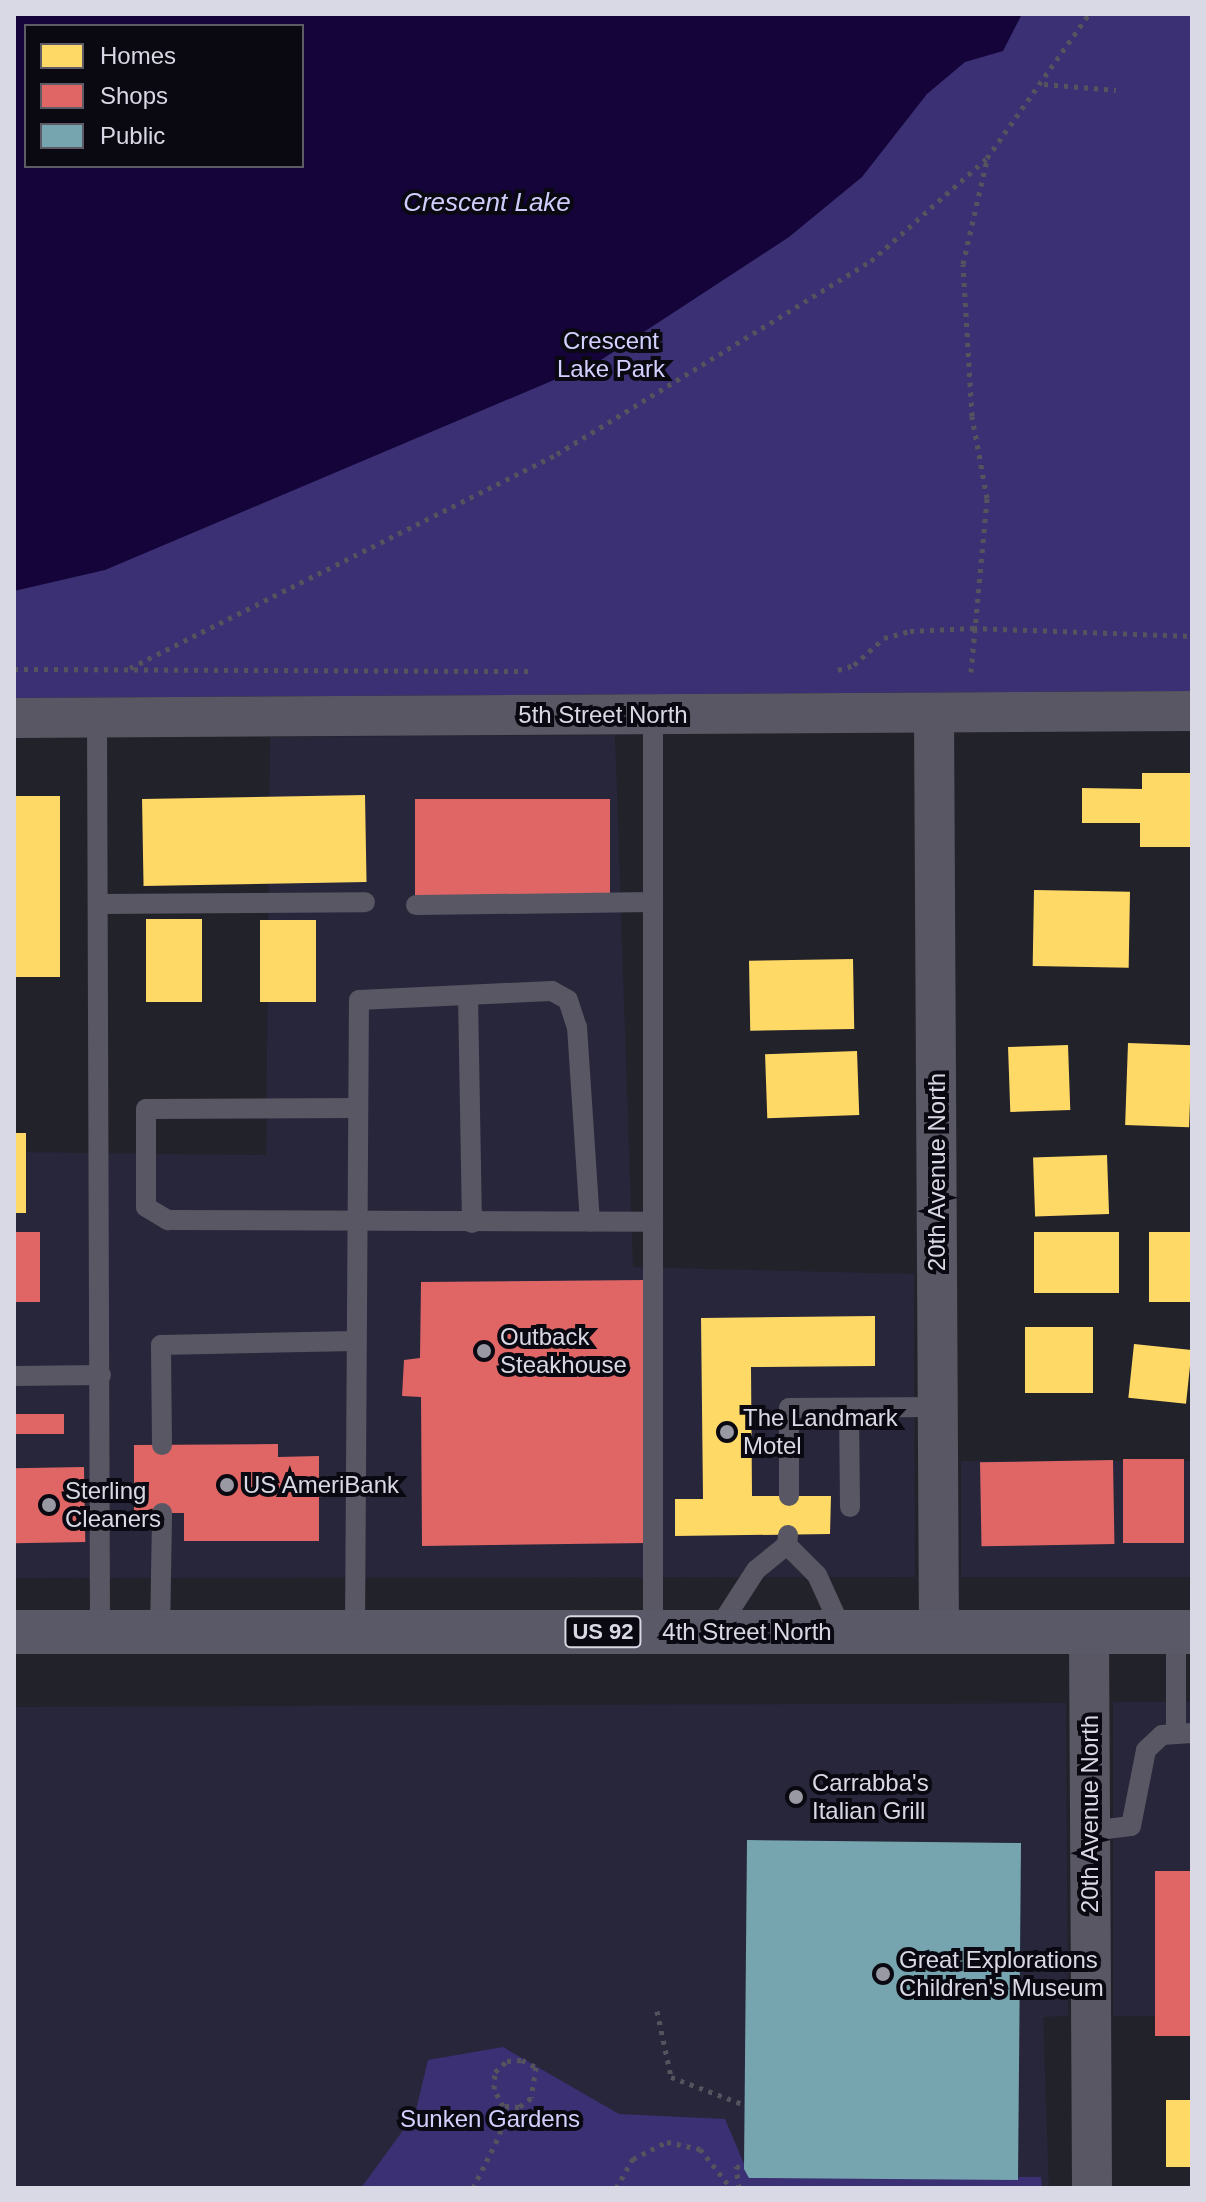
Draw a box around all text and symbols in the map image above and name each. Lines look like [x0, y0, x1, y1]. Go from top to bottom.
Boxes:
legend [24, 24, 304, 168]
text: Homes [100, 42, 176, 69]
text: Shops [100, 82, 168, 109]
text: Public [100, 122, 165, 149]
water label: Crescent Lake [403, 187, 571, 219]
park label: Crescent Lake Park [557, 327, 665, 383]
street label: 5th Street North [518, 701, 688, 729]
street label: 20th Avenue North [923, 1072, 951, 1272]
place label: Outback Steakhouse [500, 1323, 627, 1379]
marker: Outback Steakhouse [475, 1342, 493, 1360]
place label: The Landmark Motel [743, 1404, 898, 1460]
marker: The Landmark Motel [718, 1423, 736, 1441]
place label: US AmeriBank [243, 1471, 400, 1499]
marker: US AmeriBank [218, 1476, 236, 1494]
place label: Sterling Cleaners [65, 1477, 161, 1533]
marker: Sterling Cleaners [40, 1496, 58, 1514]
road number: US 92 [563, 1614, 643, 1650]
street label: 4th Street North [662, 1618, 832, 1646]
street label: 20th Avenue North [1076, 1714, 1104, 1914]
place label: Carrabba's Italian Grill [812, 1769, 929, 1825]
marker: Carrabba's Italian Grill [787, 1788, 805, 1806]
place label: Great Explorations Children's Museum [899, 1946, 1104, 2002]
marker: Great Explorations Children's Museum [874, 1965, 892, 1983]
park label: Sunken Gardens [400, 2105, 580, 2133]

